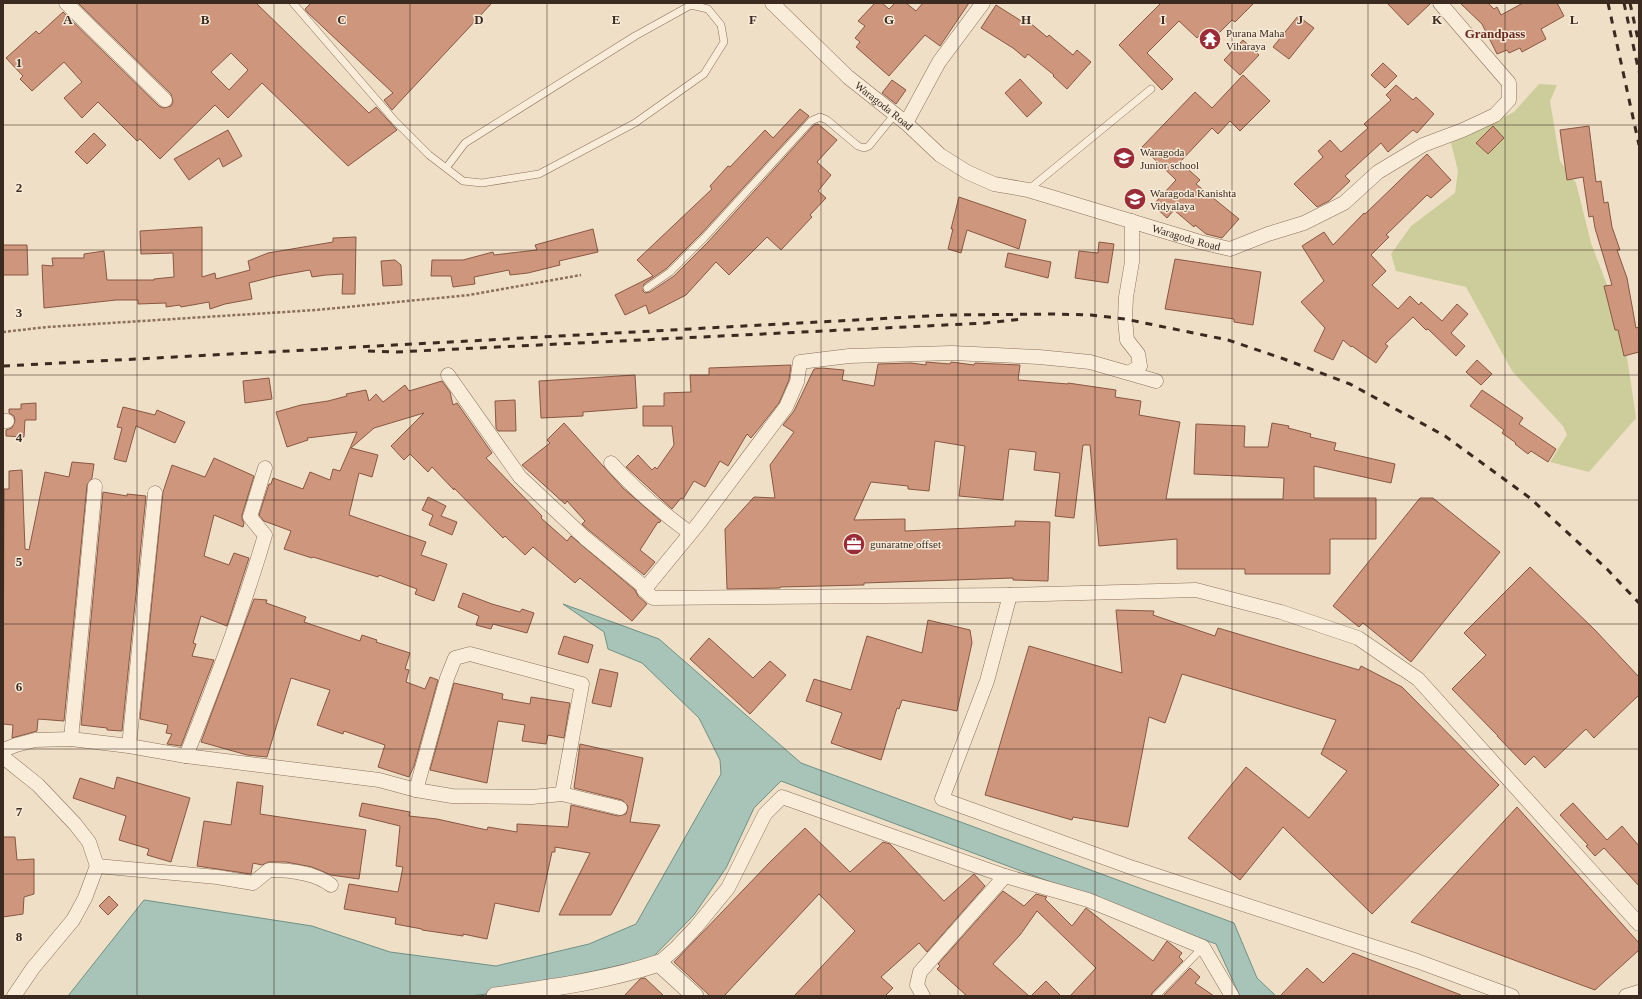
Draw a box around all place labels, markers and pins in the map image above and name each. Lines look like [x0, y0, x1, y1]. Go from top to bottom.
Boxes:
temple icon: Purana Maha Viharaya [1197, 26, 1223, 52]
place label: Purana Maha Viharaya [1226, 27, 1284, 52]
school or university icon: Waragoda Junior school [1111, 145, 1137, 171]
place label: Waragoda Junior school [1140, 146, 1199, 171]
school or university icon: Waragoda Kanishta Vidyalaya [1122, 186, 1148, 212]
place label: Waragoda Kanishta Vidyalaya [1150, 187, 1236, 212]
office icon: gunaratne offset [841, 531, 867, 557]
place label: gunaratne offset [870, 538, 941, 550]

